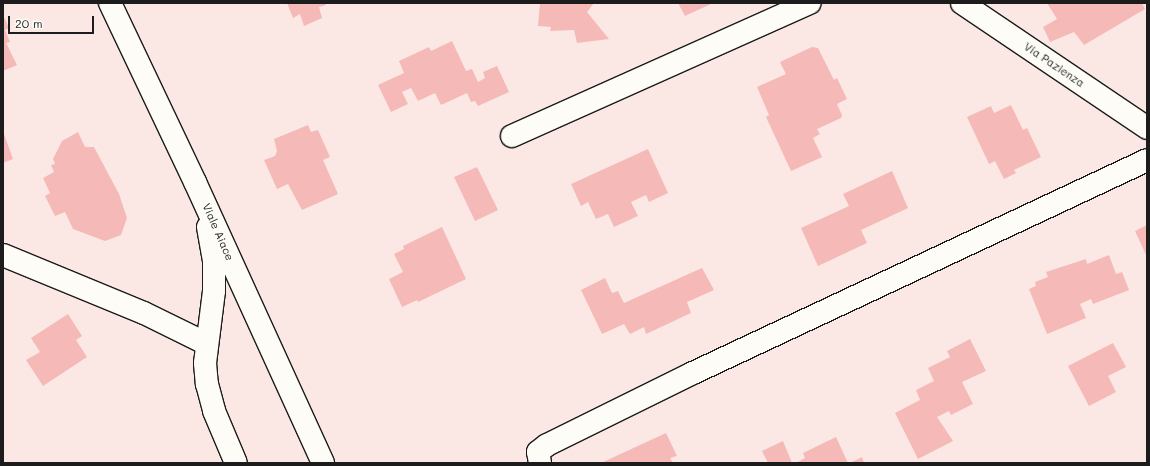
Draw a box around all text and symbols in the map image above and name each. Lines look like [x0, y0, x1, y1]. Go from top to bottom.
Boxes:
scale bar [10, 8, 96, 34]
text: 20 m [15, 15, 43, 31]
street label: Via Pazienza [1021, 40, 1087, 90]
street label: Viale Aiace [199, 201, 237, 263]

